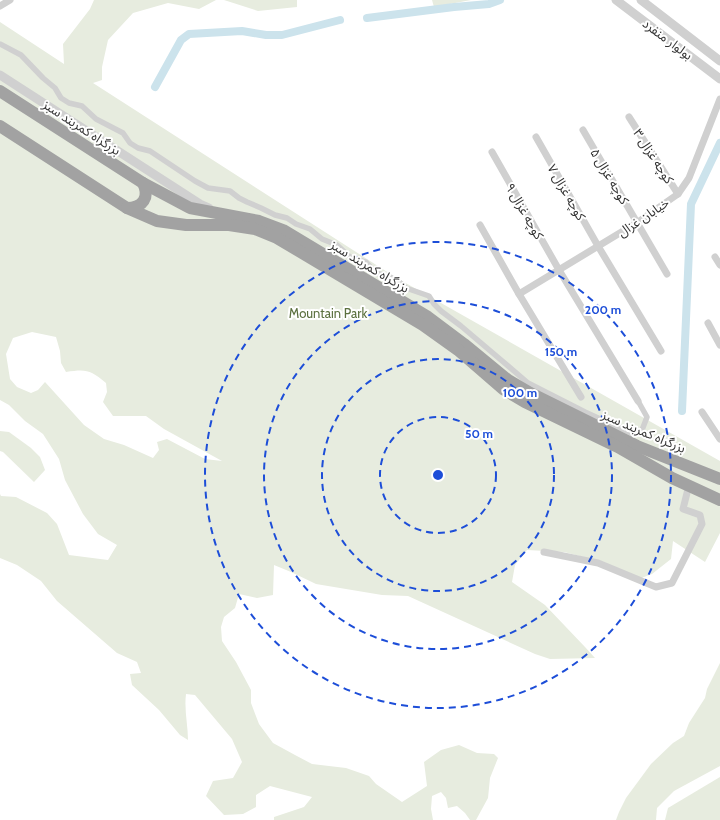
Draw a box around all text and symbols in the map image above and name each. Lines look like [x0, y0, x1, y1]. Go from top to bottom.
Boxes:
street label: بولوار منفرد [640, 15, 696, 63]
street label: بزرگراه کمربند سبز [39, 95, 124, 158]
street label: کوچه غزال ۳ [629, 126, 678, 188]
street label: کوچه غزال ۵ [585, 145, 633, 208]
street label: کوچه غزال ۷ [543, 161, 590, 225]
street label: کوچه غزال ۹ [501, 180, 548, 244]
street label: خیابان غزال [614, 194, 673, 241]
street label: بزرگراه کمربند سبز [327, 236, 413, 296]
text: 200 m [585, 302, 621, 317]
park label: Mountain Park [289, 305, 367, 321]
text: 150 m [545, 344, 577, 359]
text: 100 m [503, 385, 537, 400]
street label: بزرگراه کمربند سبز [599, 406, 688, 456]
text: 50 m [465, 426, 493, 441]
centre of rings [431, 468, 445, 482]

